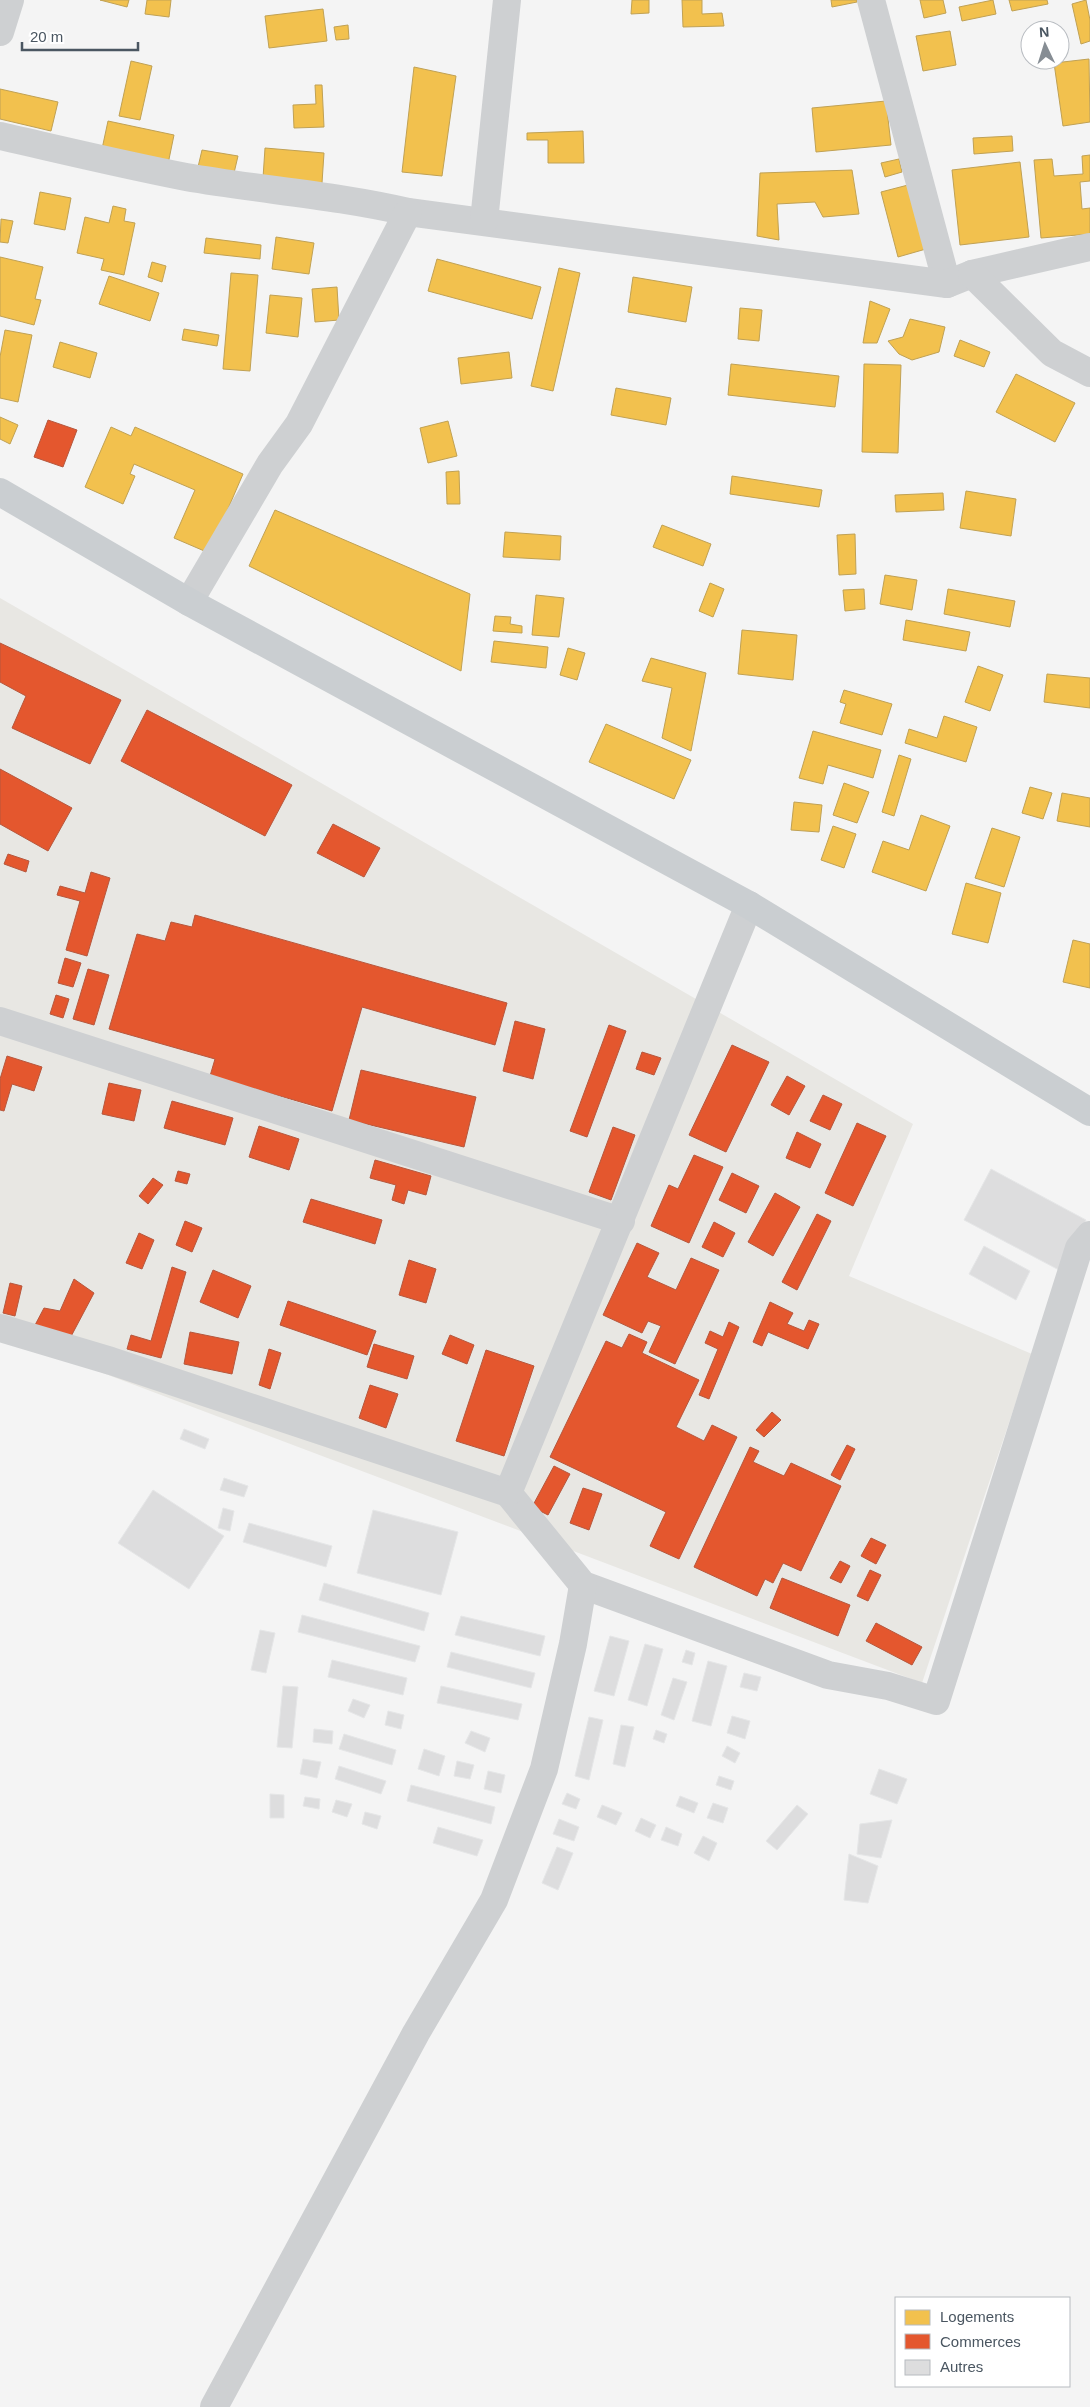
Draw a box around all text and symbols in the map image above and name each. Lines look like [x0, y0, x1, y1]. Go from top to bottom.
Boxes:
scale bar [22, 20, 139, 52]
north arrow [1020, 20, 1070, 70]
text: N [1038, 24, 1050, 40]
text: 20 m [30, 28, 63, 45]
legend [895, 2297, 1070, 2387]
text: Logements [940, 2308, 1014, 2325]
text: Commerces [940, 2333, 1021, 2350]
text: Autres [940, 2358, 983, 2375]

